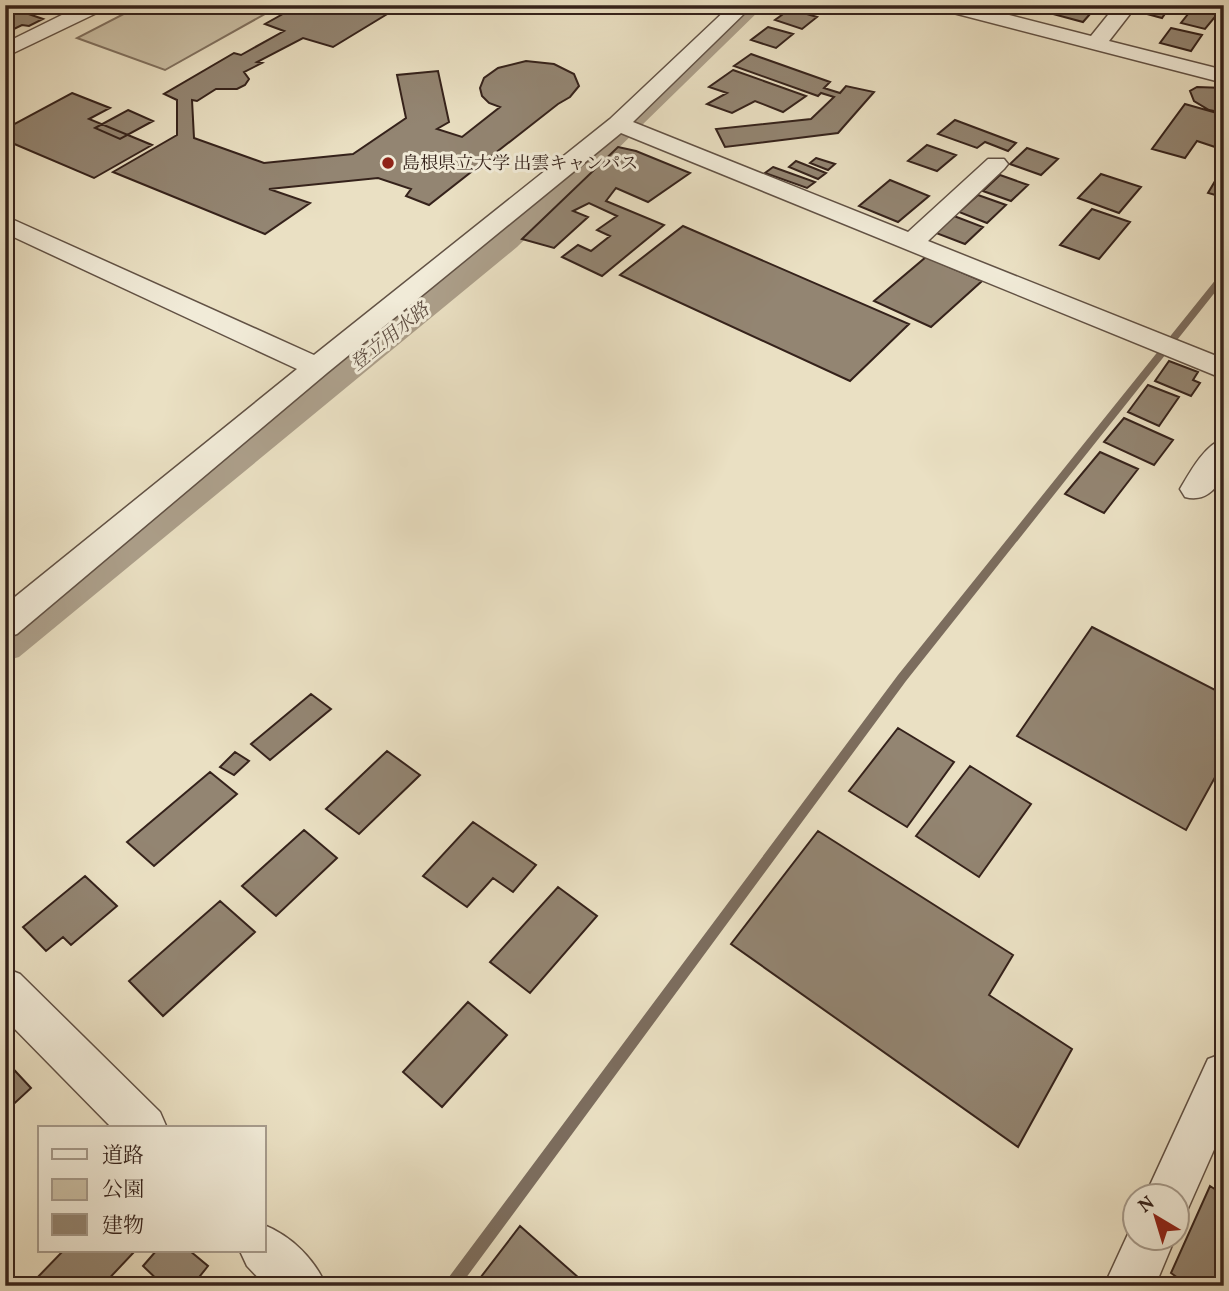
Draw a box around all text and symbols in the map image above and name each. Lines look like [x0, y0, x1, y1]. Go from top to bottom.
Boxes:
place label: 島根県立大学 出雲キャンパス [402, 152, 638, 177]
marker: 島根県立大学 出雲キャンパス [380, 155, 396, 171]
water label: 登立用水路 [345, 296, 437, 378]
legend [38, 1126, 266, 1252]
text: 道路 [102, 1142, 144, 1171]
text: 公園 [102, 1176, 144, 1205]
north arrow [1120, 1182, 1190, 1252]
text: N [1133, 1191, 1160, 1220]
text: 建物 [102, 1212, 144, 1241]

